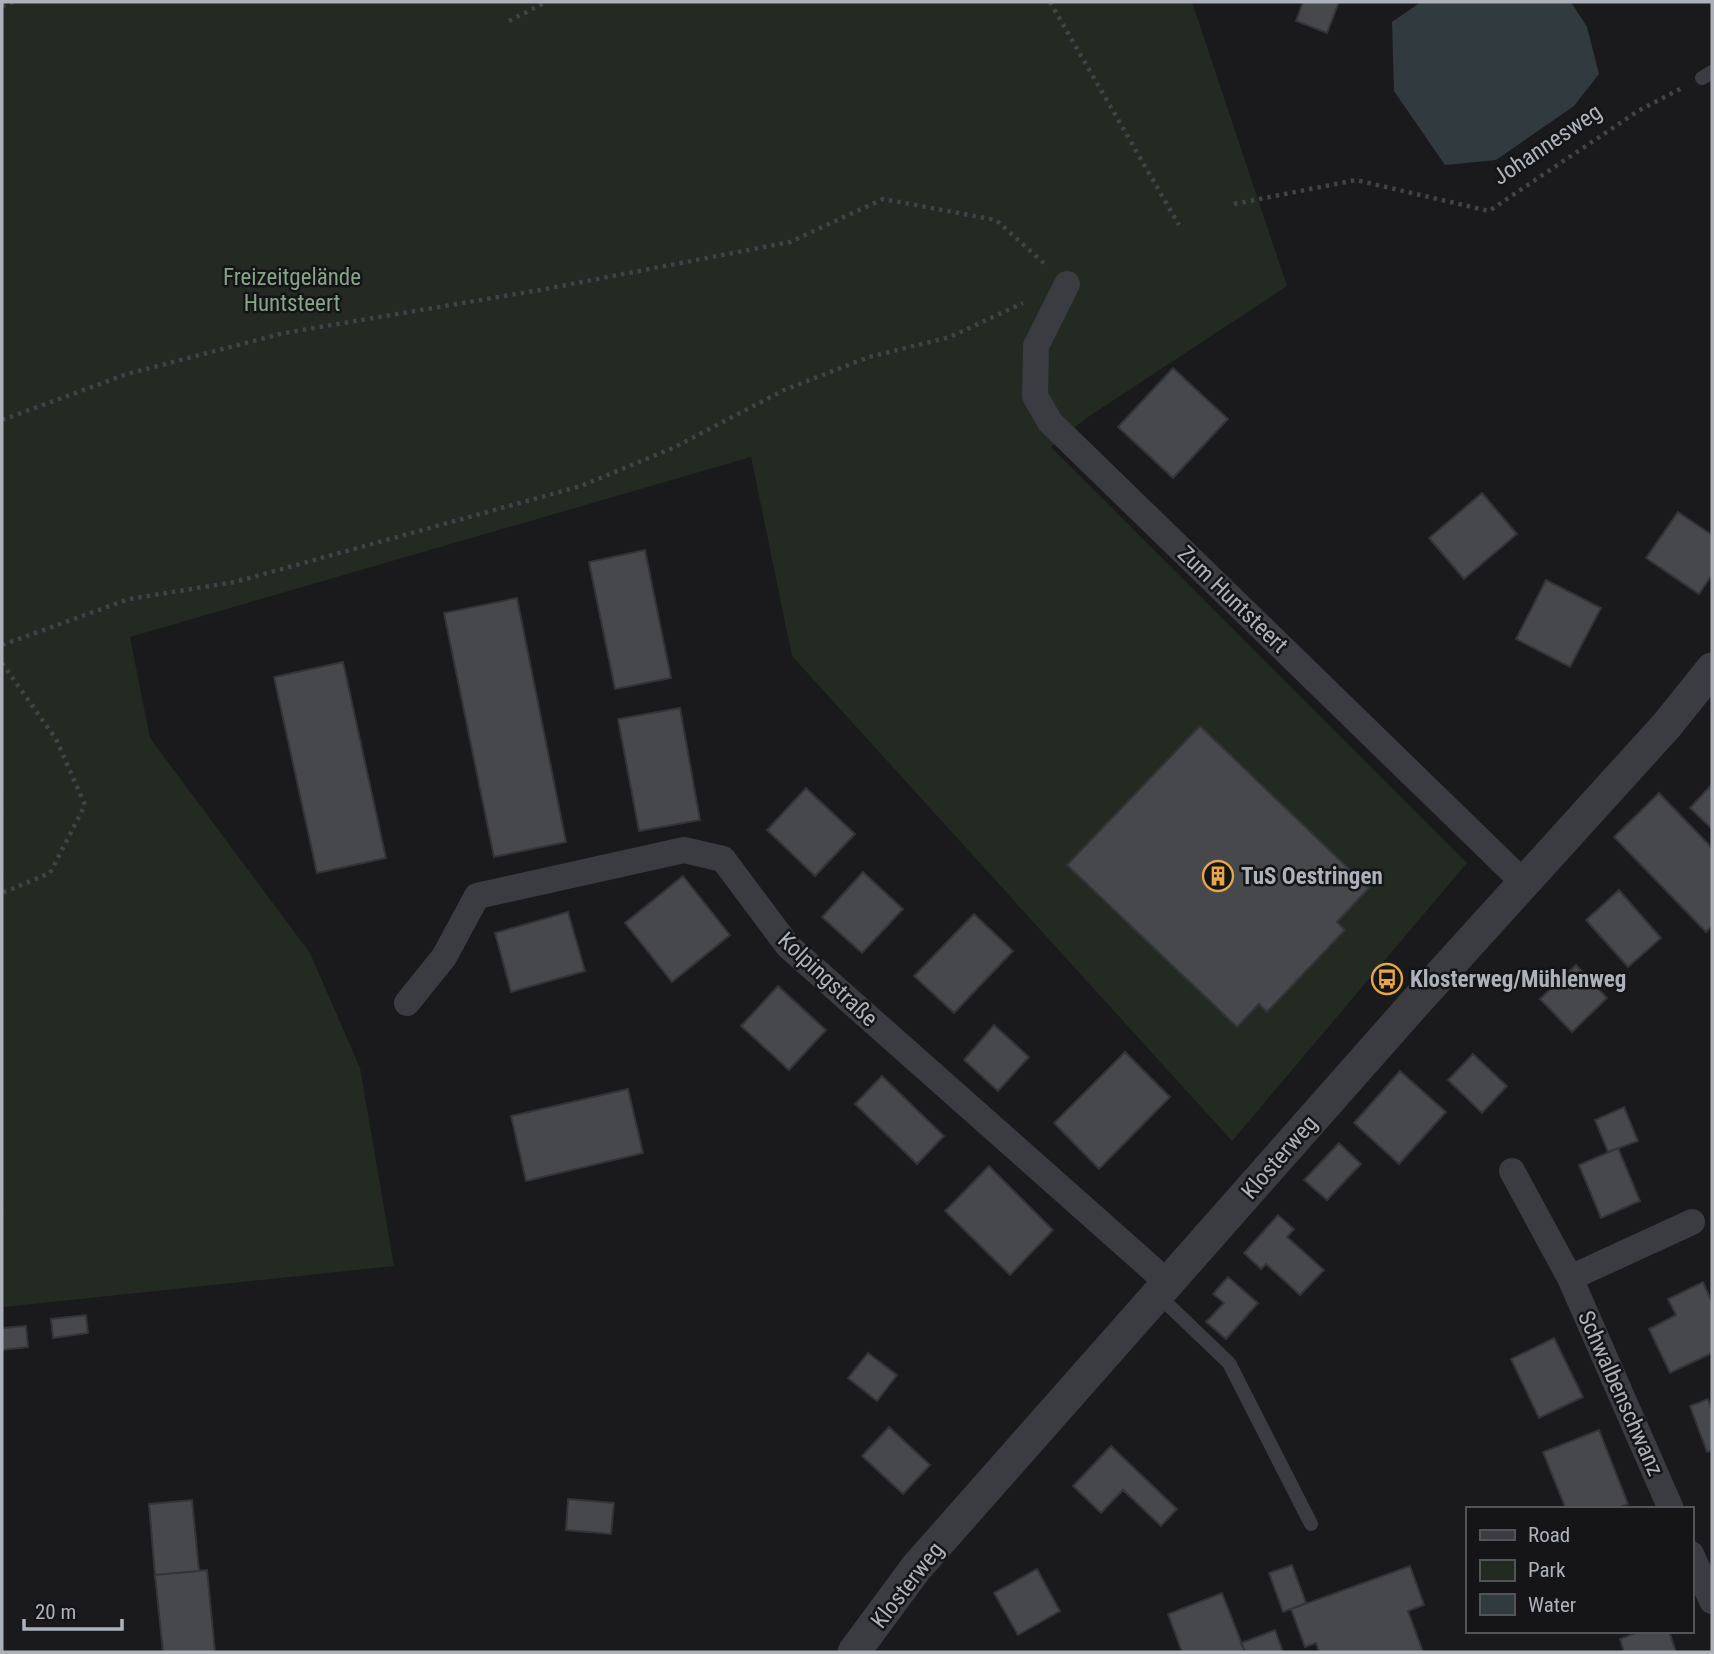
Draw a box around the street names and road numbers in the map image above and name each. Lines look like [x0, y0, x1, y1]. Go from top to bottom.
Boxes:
street label: Johannesweg [1488, 98, 1607, 191]
street label: Zum Huntsteert [1172, 540, 1293, 658]
street label: Kolpingstraße [772, 927, 883, 1032]
street label: Klosterweg [1236, 1110, 1323, 1205]
street label: Schwalbenschwanz [1572, 1307, 1669, 1480]
street label: Klosterweg [865, 1537, 949, 1634]

